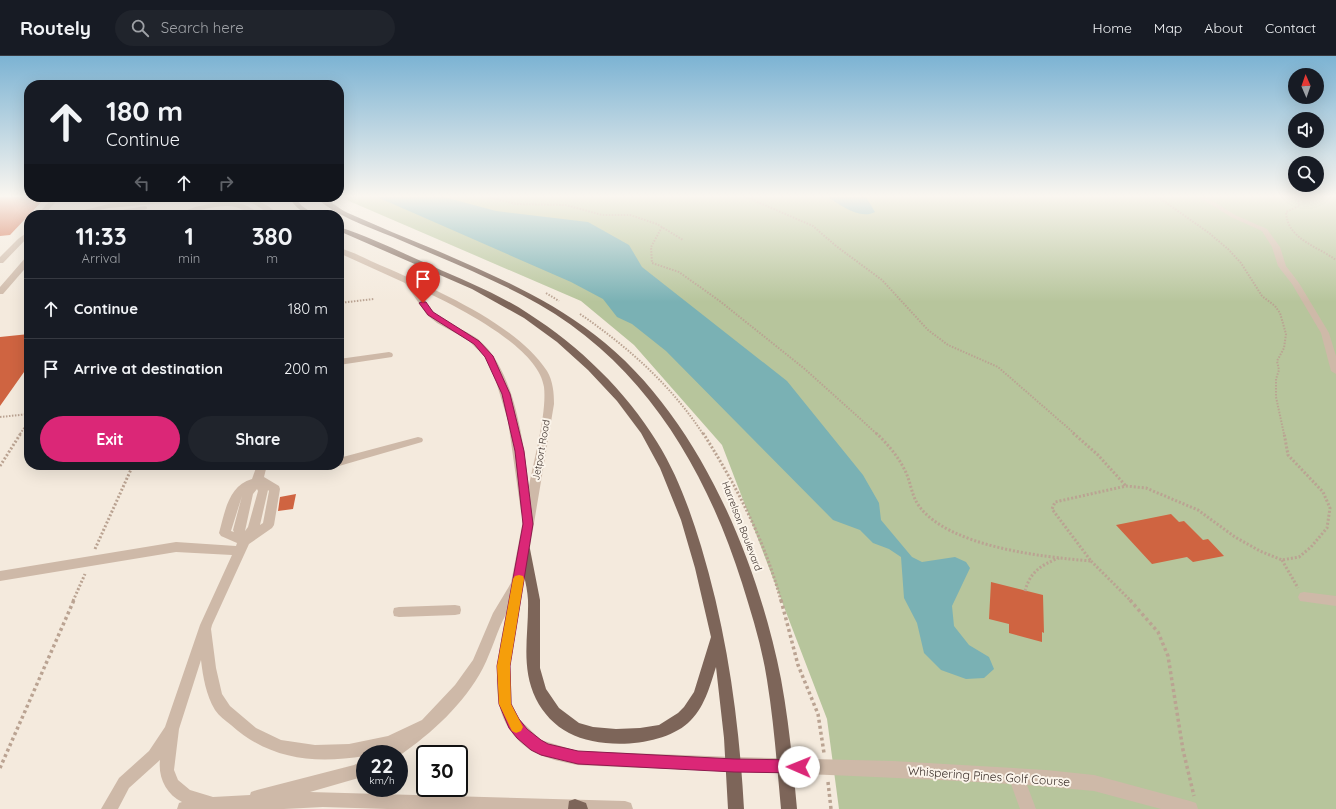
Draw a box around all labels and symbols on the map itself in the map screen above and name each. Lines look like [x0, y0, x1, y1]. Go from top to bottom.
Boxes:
north arrow [1288, 68, 1324, 104]
pin [406, 262, 440, 303]
street label: Jetport Road [529, 419, 553, 481]
street label: Harrelson Boulevard [719, 479, 765, 573]
speed limit sign: 30 [416, 745, 468, 797]
position arrow [778, 746, 820, 788]
street label: Whispering Pines Golf Course [907, 763, 1071, 789]

